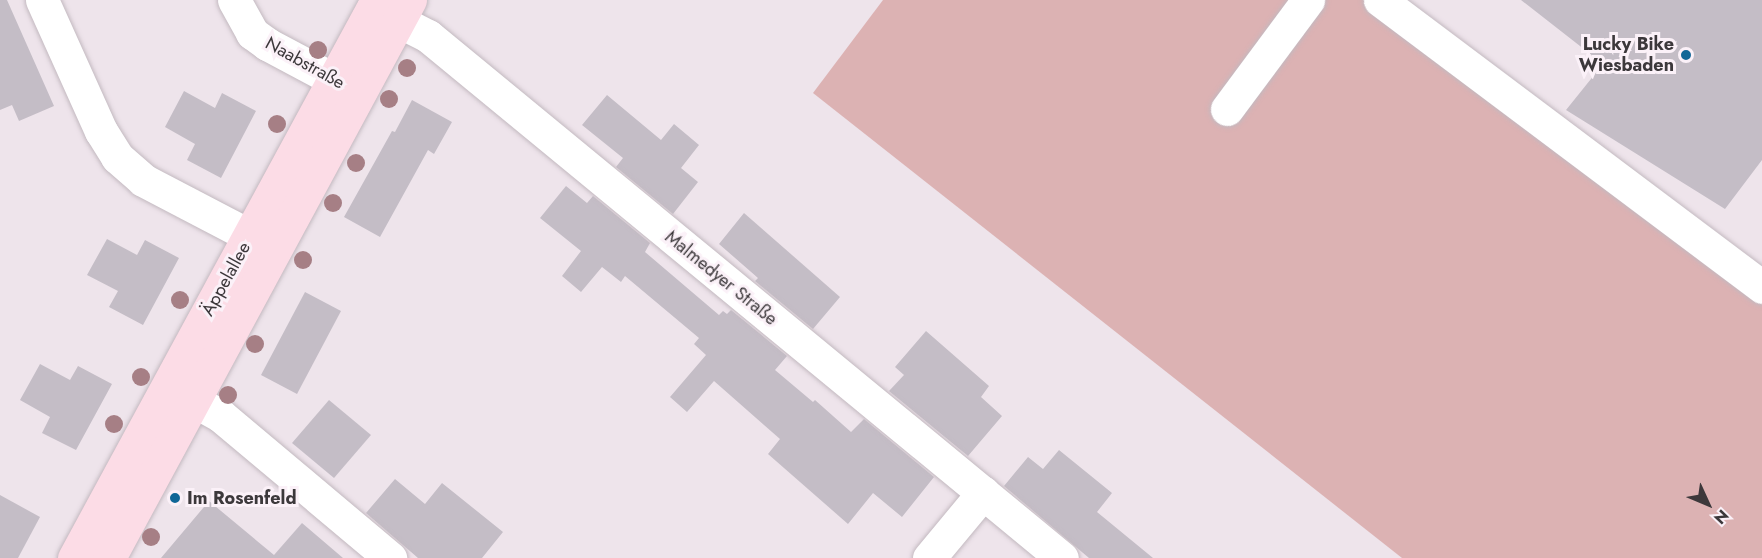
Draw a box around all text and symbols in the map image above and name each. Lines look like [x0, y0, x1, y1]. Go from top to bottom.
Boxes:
street label: Naabstraße [262, 32, 348, 94]
place label: Lucky Bike Wiesbaden [1579, 34, 1674, 76]
marker: Lucky Bike Wiesbaden [1679, 48, 1693, 62]
street label: Malmedyer Straße [661, 226, 781, 330]
street label: Äppelallee [197, 238, 255, 320]
north arrow [1678, 474, 1738, 534]
place label: Im Rosenfeld [187, 487, 297, 509]
marker: Im Rosenfeld [168, 491, 182, 505]
text: N [1709, 504, 1734, 529]

